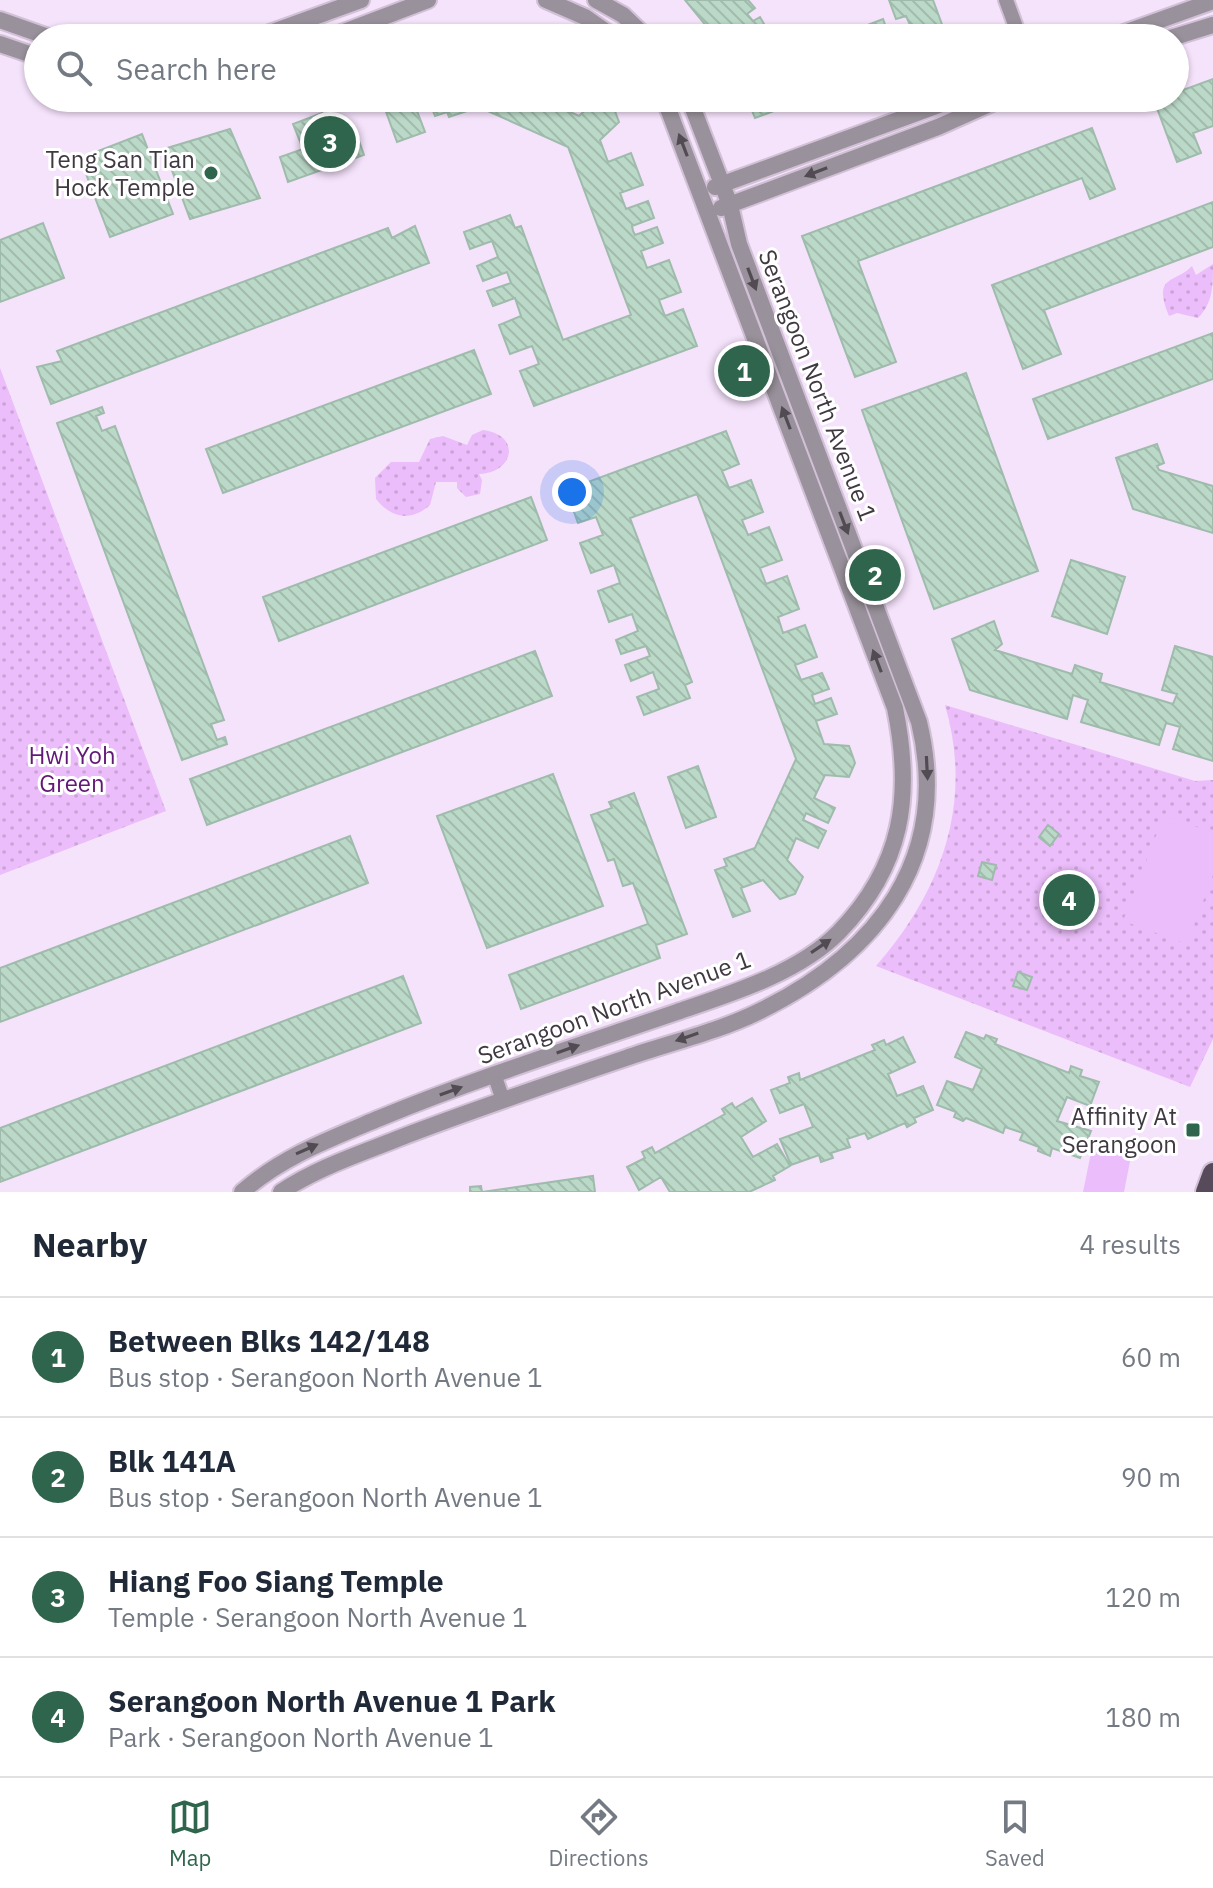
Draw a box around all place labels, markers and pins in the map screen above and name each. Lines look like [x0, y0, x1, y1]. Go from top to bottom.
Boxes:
pin: 3 [304, 112, 356, 172]
place label: Teng San Tian Hock Temple [45, 143, 195, 203]
marker: Teng San Tian Hock Temple [202, 164, 220, 182]
pin: 1 [718, 341, 770, 401]
pin: 2 [849, 545, 901, 605]
pin: 4 [1043, 870, 1095, 930]
place label: Affinity At Serangoon [1062, 1100, 1177, 1160]
marker: Affinity At Serangoon [1184, 1121, 1202, 1139]

